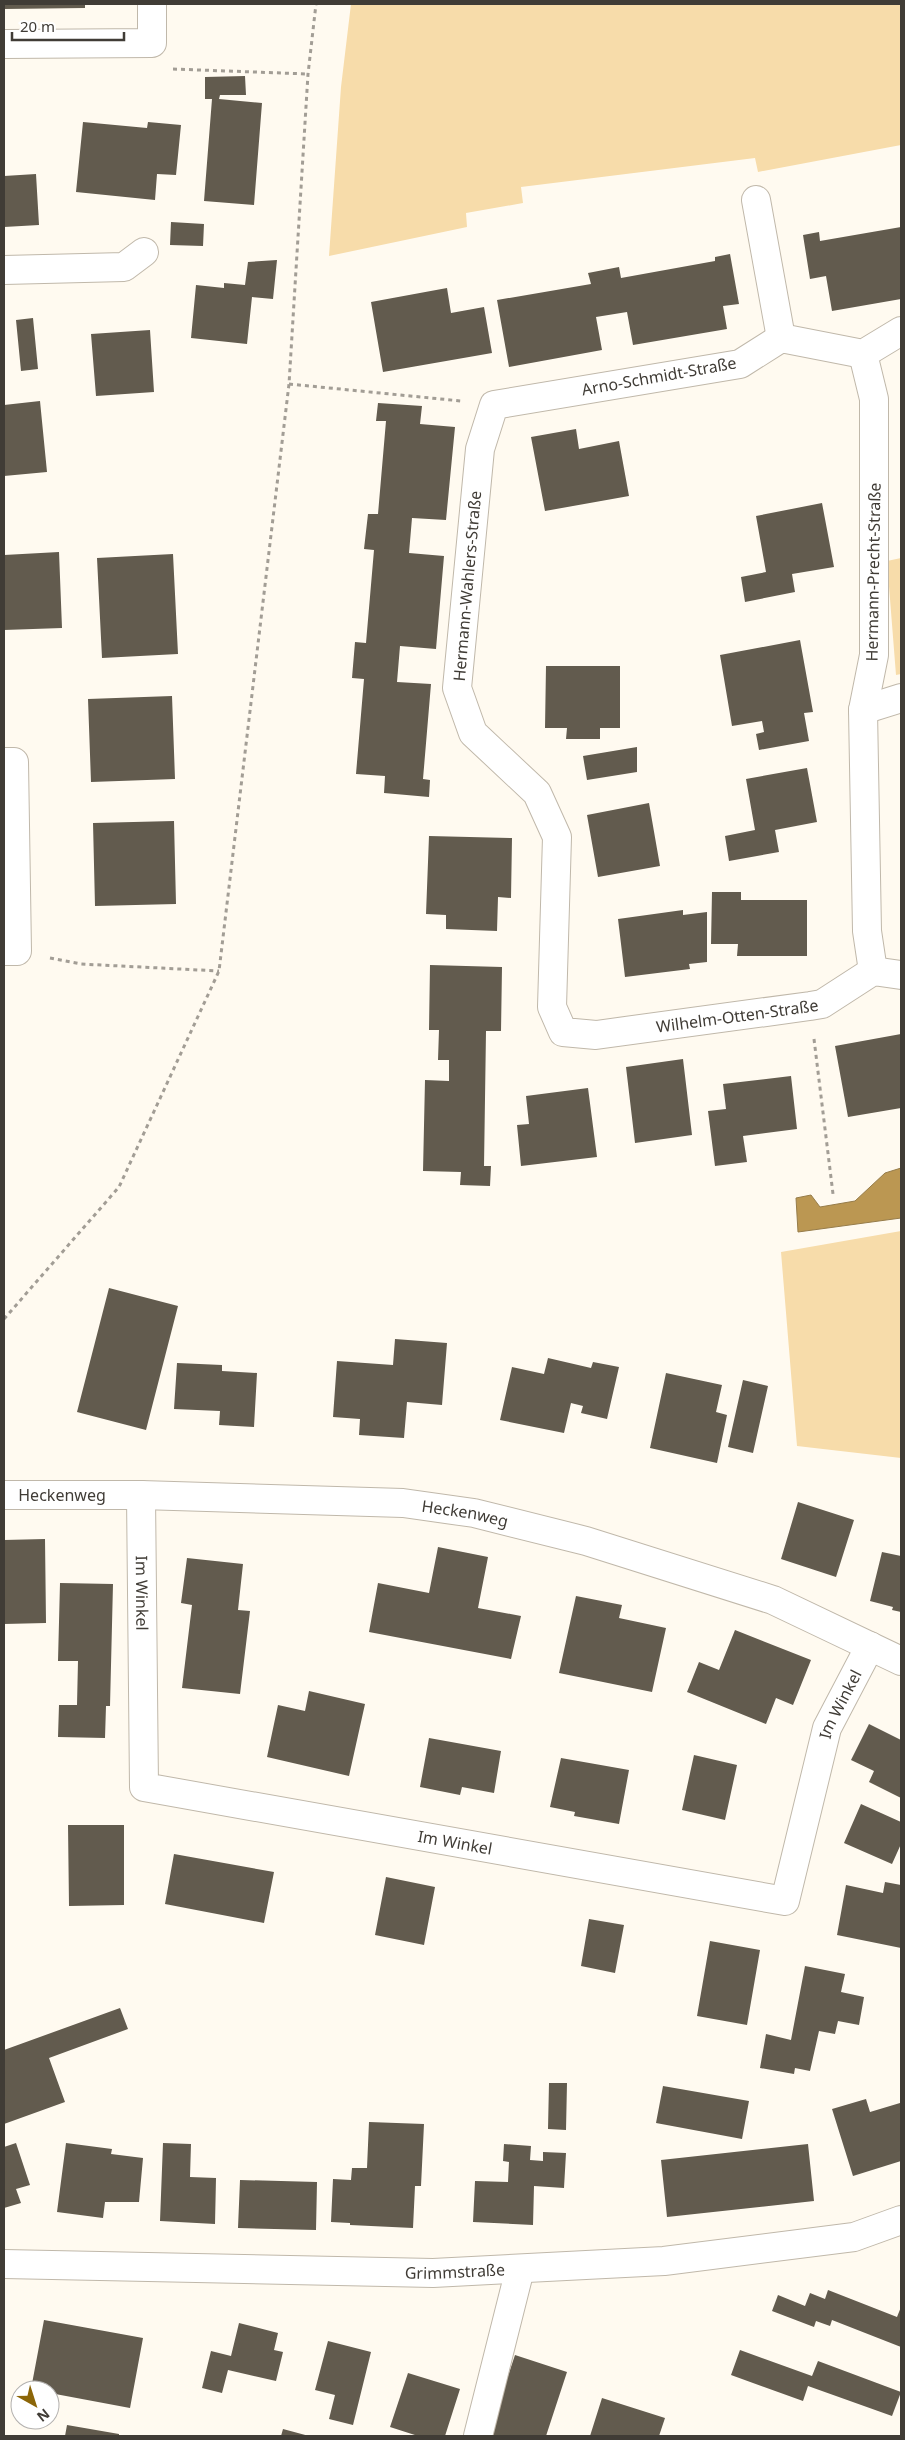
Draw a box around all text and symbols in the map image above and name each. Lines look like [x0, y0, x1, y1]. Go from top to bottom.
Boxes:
scale bar [12, 10, 125, 42]
text: 20 m [20, 16, 55, 36]
street label: Arno-Schmidt-Straße [580, 352, 738, 400]
street label: Hermann-Precht-Straße [860, 482, 886, 662]
street label: Hermann-Wahlers-Straße [448, 490, 486, 682]
street label: Wilhelm-Otten-Straße [655, 994, 820, 1038]
street label: Heckenweg [18, 1484, 106, 1506]
street label: Heckenweg [420, 1495, 511, 1532]
street label: Im Winkel [131, 1555, 153, 1631]
street label: Im Winkel [814, 1666, 867, 1741]
street label: Im Winkel [416, 1825, 494, 1860]
street label: Grimmstraße [405, 2258, 505, 2284]
north arrow [10, 2380, 60, 2430]
text: N [33, 2405, 54, 2426]

